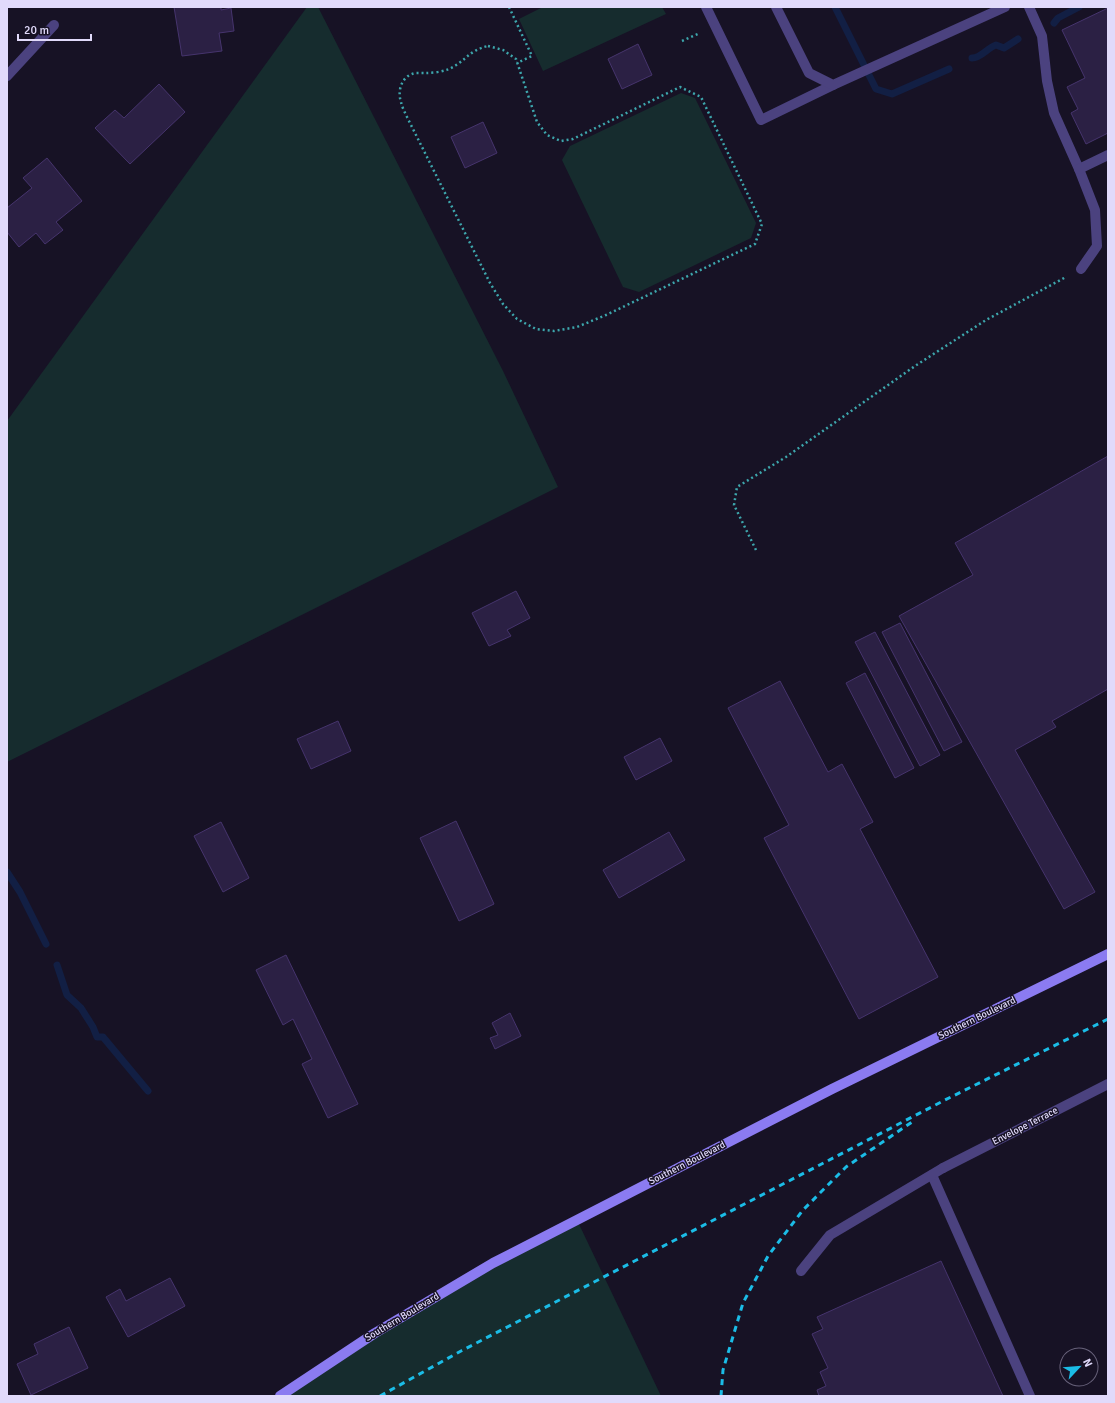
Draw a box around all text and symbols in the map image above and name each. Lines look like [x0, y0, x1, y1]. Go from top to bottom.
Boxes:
scale bar [18, 16, 91, 42]
text: 20 m [24, 23, 49, 38]
street label: Southern Boulevard [936, 994, 1018, 1042]
street label: Envelope Terrace [990, 1104, 1060, 1148]
street label: Southern Boulevard [647, 1138, 727, 1188]
street label: Southern Boulevard [363, 1290, 441, 1344]
north arrow [1059, 1347, 1099, 1387]
text: N [1080, 1357, 1095, 1369]

